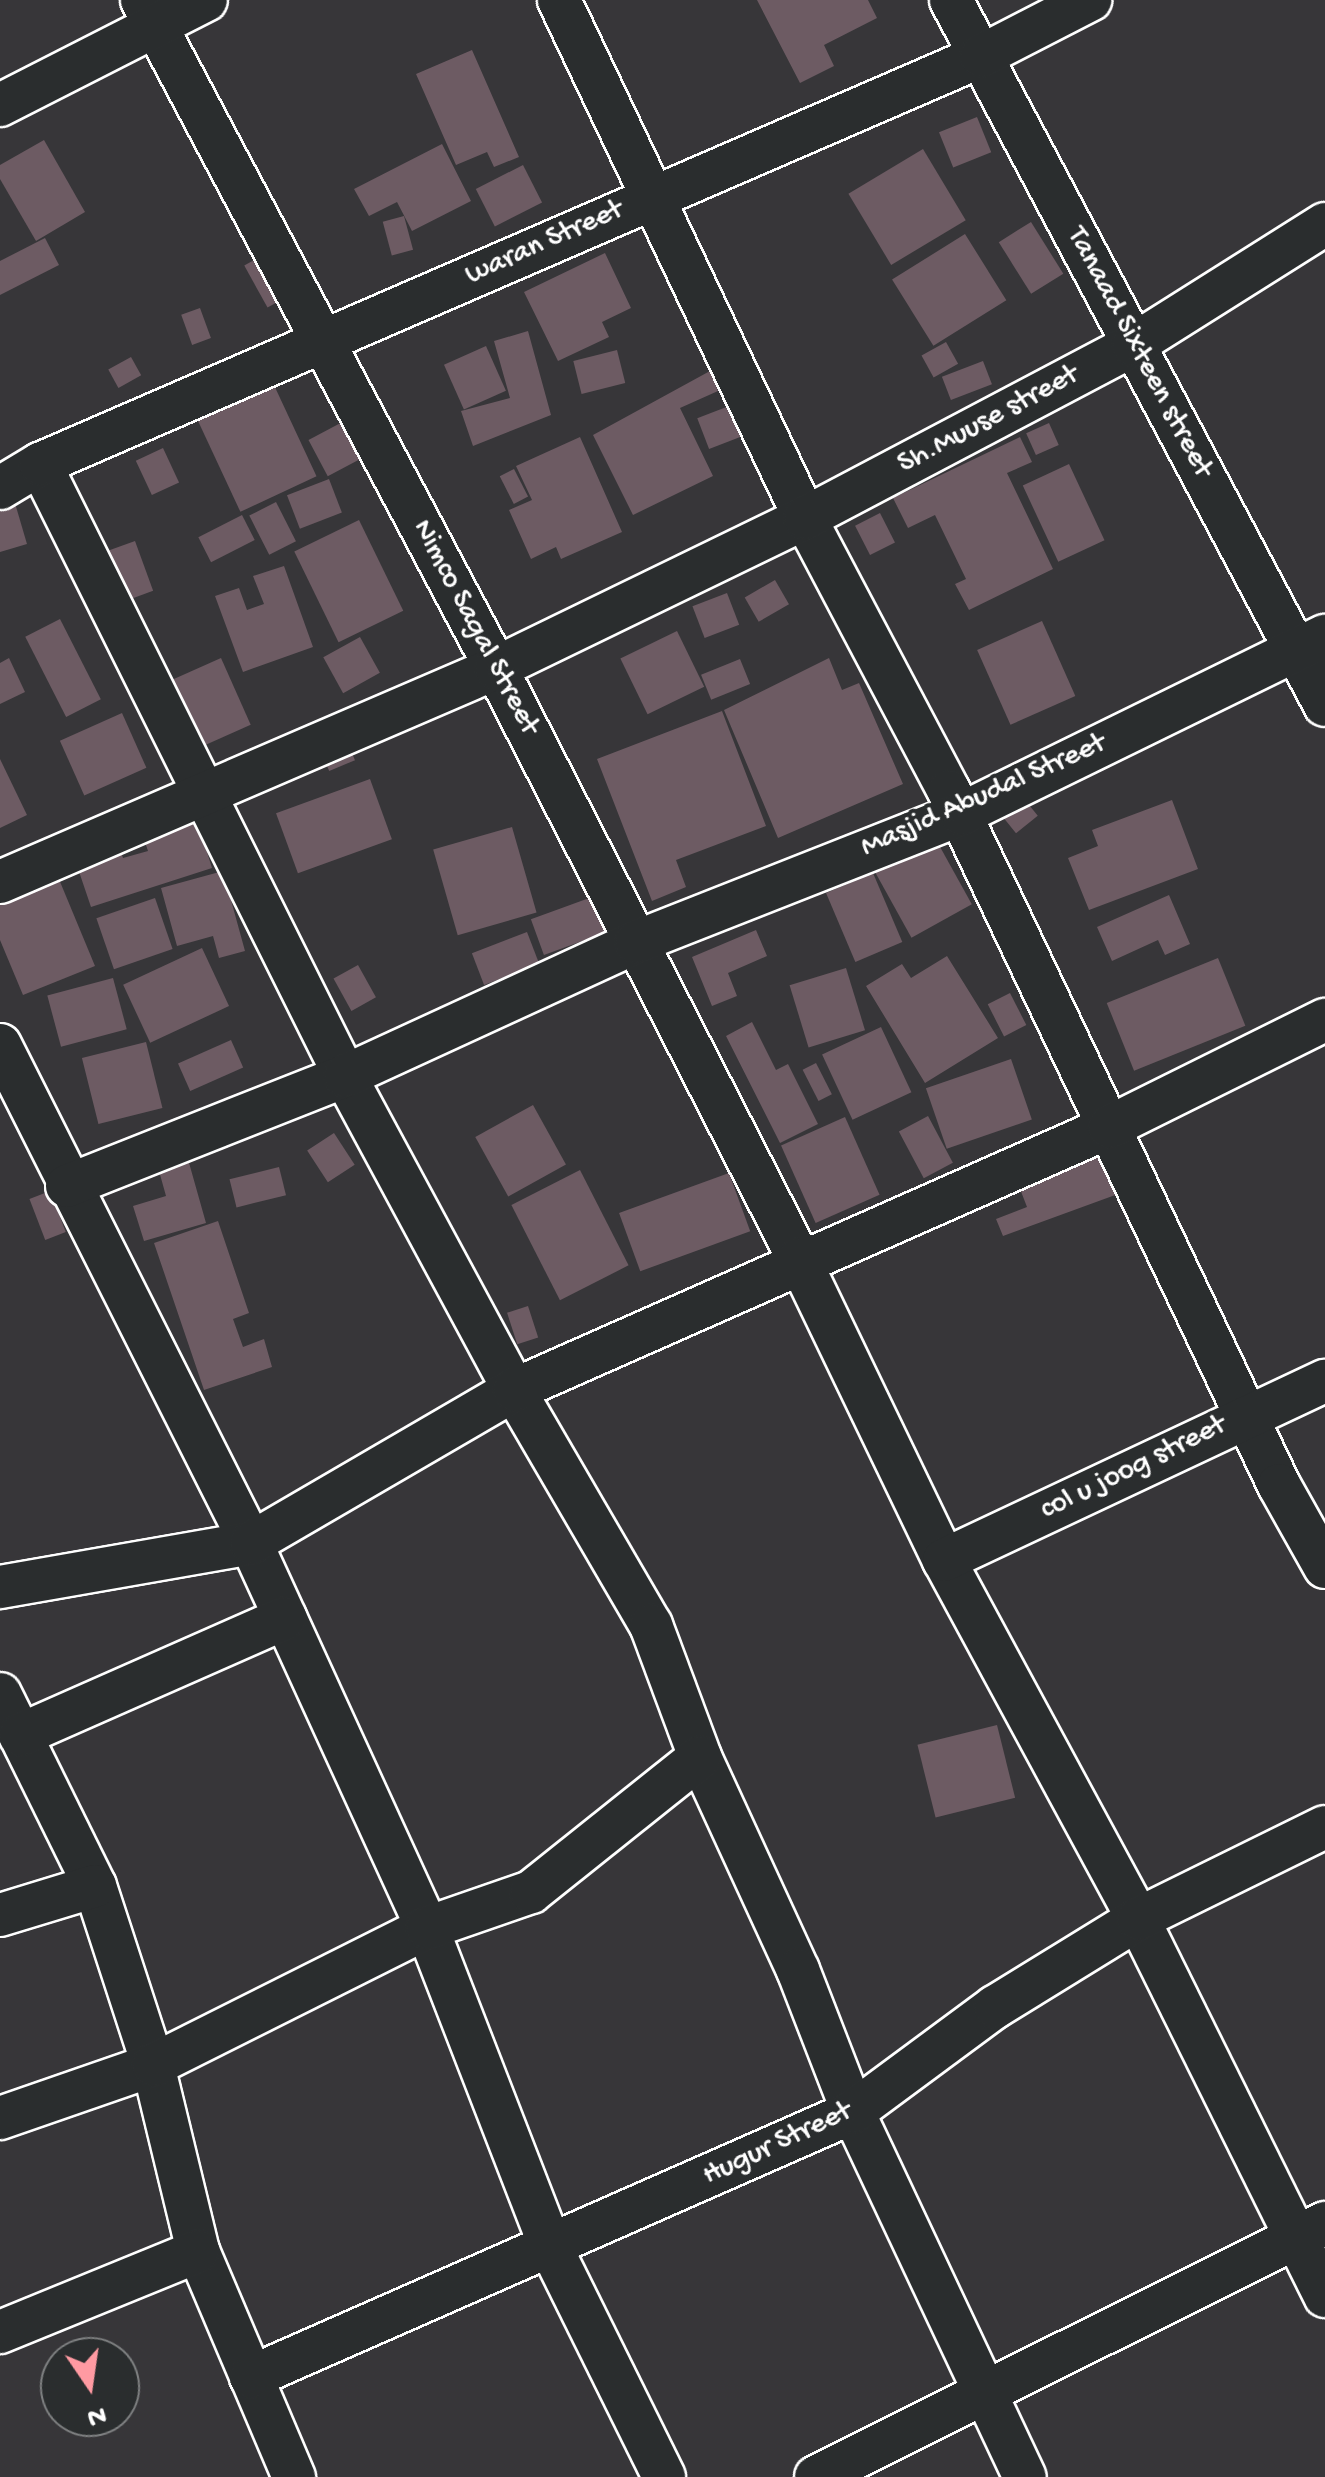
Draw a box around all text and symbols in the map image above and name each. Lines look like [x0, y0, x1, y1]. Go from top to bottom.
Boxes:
street label: waran Street [461, 193, 629, 295]
street label: Tanaad Sixteen street [1057, 222, 1219, 484]
street label: Sh.Muuse street [893, 358, 1085, 484]
street label: Nimco Sagal Street [402, 514, 546, 742]
street label: Masjid Abudal Street [856, 727, 1112, 867]
street label: col u joog street [1035, 1409, 1233, 1529]
street label: Hugur Street [698, 2095, 858, 2195]
north arrow [40, 2337, 140, 2437]
text: N [84, 2397, 109, 2433]

